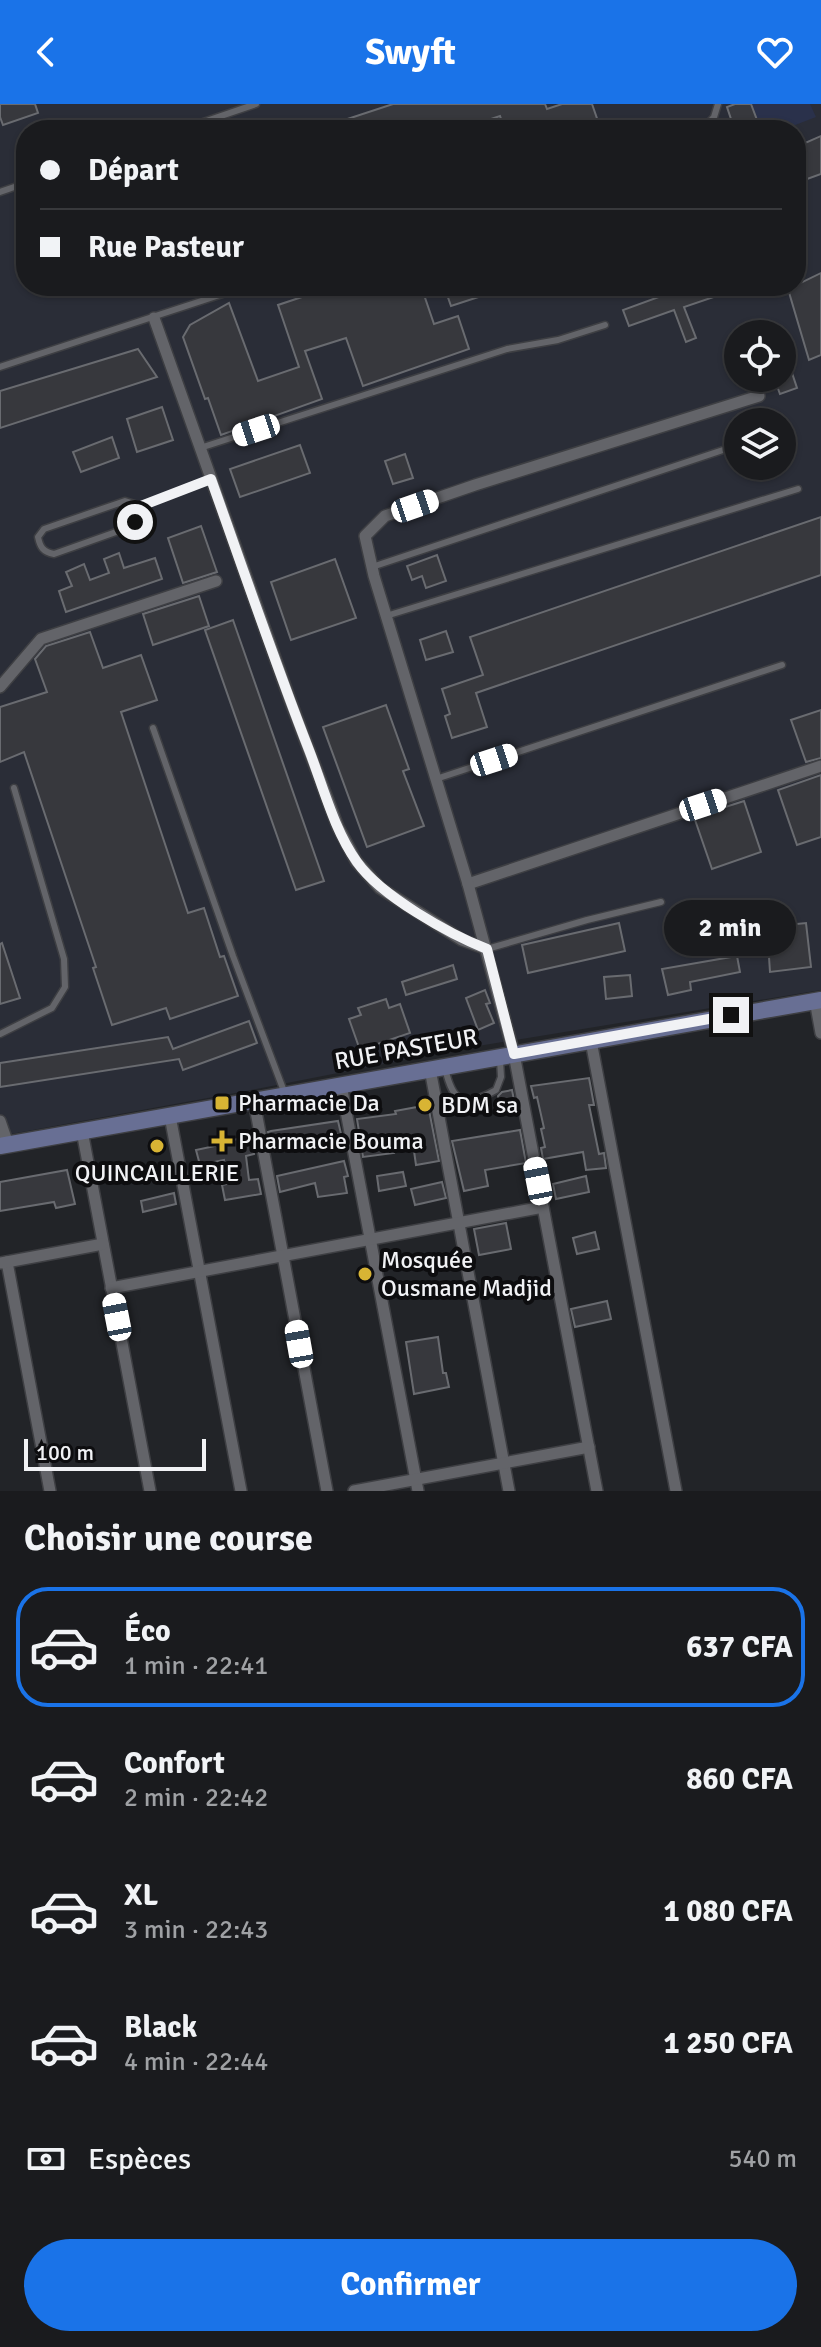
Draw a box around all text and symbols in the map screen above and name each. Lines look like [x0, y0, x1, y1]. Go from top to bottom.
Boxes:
icon: back [24, 30, 68, 74]
text: Swyft [365, 30, 456, 75]
icon: heart [753, 30, 797, 74]
text: Départ [88, 152, 179, 189]
text: Rue Pasteur [88, 229, 244, 266]
map controls [724, 320, 796, 480]
button: locate [724, 320, 796, 392]
button: layers [724, 408, 796, 480]
car [229, 411, 283, 449]
car [388, 487, 442, 525]
route start [117, 504, 153, 540]
car [467, 741, 521, 779]
car [676, 786, 730, 824]
callout: 2 min [665, 899, 797, 955]
text: 2 min [699, 912, 761, 944]
route end [713, 997, 749, 1033]
street label: RUE PASTEUR [332, 1022, 480, 1076]
place label: Pharmacie Da [238, 1088, 380, 1118]
place label: BDM sa [441, 1090, 518, 1120]
marker: Pharmacie Da [213, 1094, 231, 1112]
marker: BDM sa [416, 1096, 434, 1114]
place label: Pharmacie Bouma [238, 1126, 424, 1156]
marker: Pharmacie Bouma [213, 1132, 231, 1150]
marker: QUINCAILLERIE [148, 1137, 166, 1155]
car [522, 1155, 554, 1207]
place label: QUINCAILLERIE [75, 1158, 239, 1188]
place label: Mosquée Ousmane Madjid [381, 1245, 552, 1303]
marker: Mosquée Ousmane Madjid [356, 1265, 374, 1283]
car [101, 1291, 133, 1343]
car [283, 1318, 315, 1370]
scale bar [24, 1435, 206, 1471]
text: 100 m [36, 1439, 94, 1466]
text: Choisir une course [24, 1516, 313, 1561]
icon: car [28, 1611, 100, 1683]
text: Éco [124, 1613, 171, 1650]
text: 637 CFA [686, 1629, 793, 1666]
text: 1 min · 22:41 [124, 1650, 268, 1682]
icon: car [28, 1743, 100, 1815]
text: Confort [124, 1745, 225, 1782]
text: 860 CFA [686, 1761, 793, 1798]
text: 2 min · 22:42 [124, 1782, 268, 1814]
icon: car [28, 1875, 100, 1947]
text: XL [124, 1877, 158, 1914]
text: 1 080 CFA [663, 1893, 793, 1930]
text: 3 min · 22:43 [124, 1914, 268, 1946]
icon: car [28, 2007, 100, 2079]
text: Black [124, 2009, 197, 2046]
text: 1 250 CFA [663, 2025, 793, 2062]
text: 4 min · 22:44 [124, 2046, 268, 2078]
icon: cash [24, 2137, 68, 2181]
text: Espèces [88, 2141, 191, 2178]
text: 540 m [728, 2143, 797, 2175]
button: Confirmer [24, 2239, 797, 2331]

